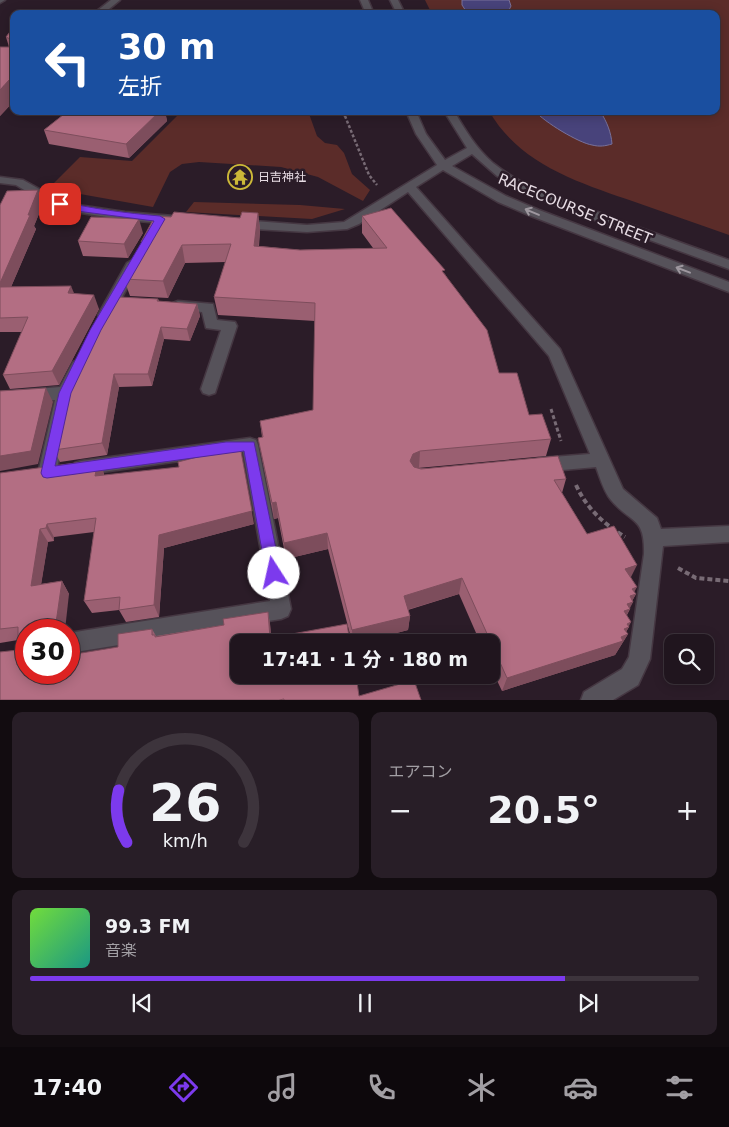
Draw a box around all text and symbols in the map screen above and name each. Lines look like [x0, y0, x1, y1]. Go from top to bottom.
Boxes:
text: 30 m [118, 27, 215, 67]
icon: left [35, 30, 100, 95]
text: 左折 [118, 74, 162, 99]
temple icon: 日吉神社 [227, 164, 253, 190]
place label: 日吉神社 [258, 170, 306, 184]
street label: RACECOURSE STREET [495, 170, 655, 248]
pin [39, 183, 81, 225]
icon: arrive [46, 190, 74, 218]
one-way arrow [525, 206, 540, 216]
one-way arrow [676, 265, 692, 274]
position arrow [247, 546, 299, 598]
speed limit sign: 30 [15, 619, 80, 684]
map controls [664, 634, 714, 684]
button: search [664, 634, 714, 684]
text: 17:41 · 1 分 · 180 m [262, 648, 468, 670]
text: エアコン [389, 762, 453, 781]
text: 26 [149, 773, 221, 833]
text: 20.5° [487, 788, 600, 832]
text: − [389, 794, 412, 827]
text: + [676, 794, 699, 827]
text: km/h [163, 830, 208, 851]
text: 99.3 FM [105, 915, 190, 937]
text: 音楽 [105, 941, 137, 960]
icon: previous [128, 989, 156, 1017]
icon: pause [351, 989, 379, 1017]
icon: next [574, 989, 602, 1017]
icon: directions [166, 1070, 201, 1105]
icon: music [265, 1070, 300, 1105]
icon: phone [364, 1070, 399, 1105]
icon: climate [464, 1070, 499, 1105]
icon: car [563, 1070, 598, 1105]
icon: filters [662, 1070, 697, 1105]
text: 17:40 [32, 1075, 102, 1100]

